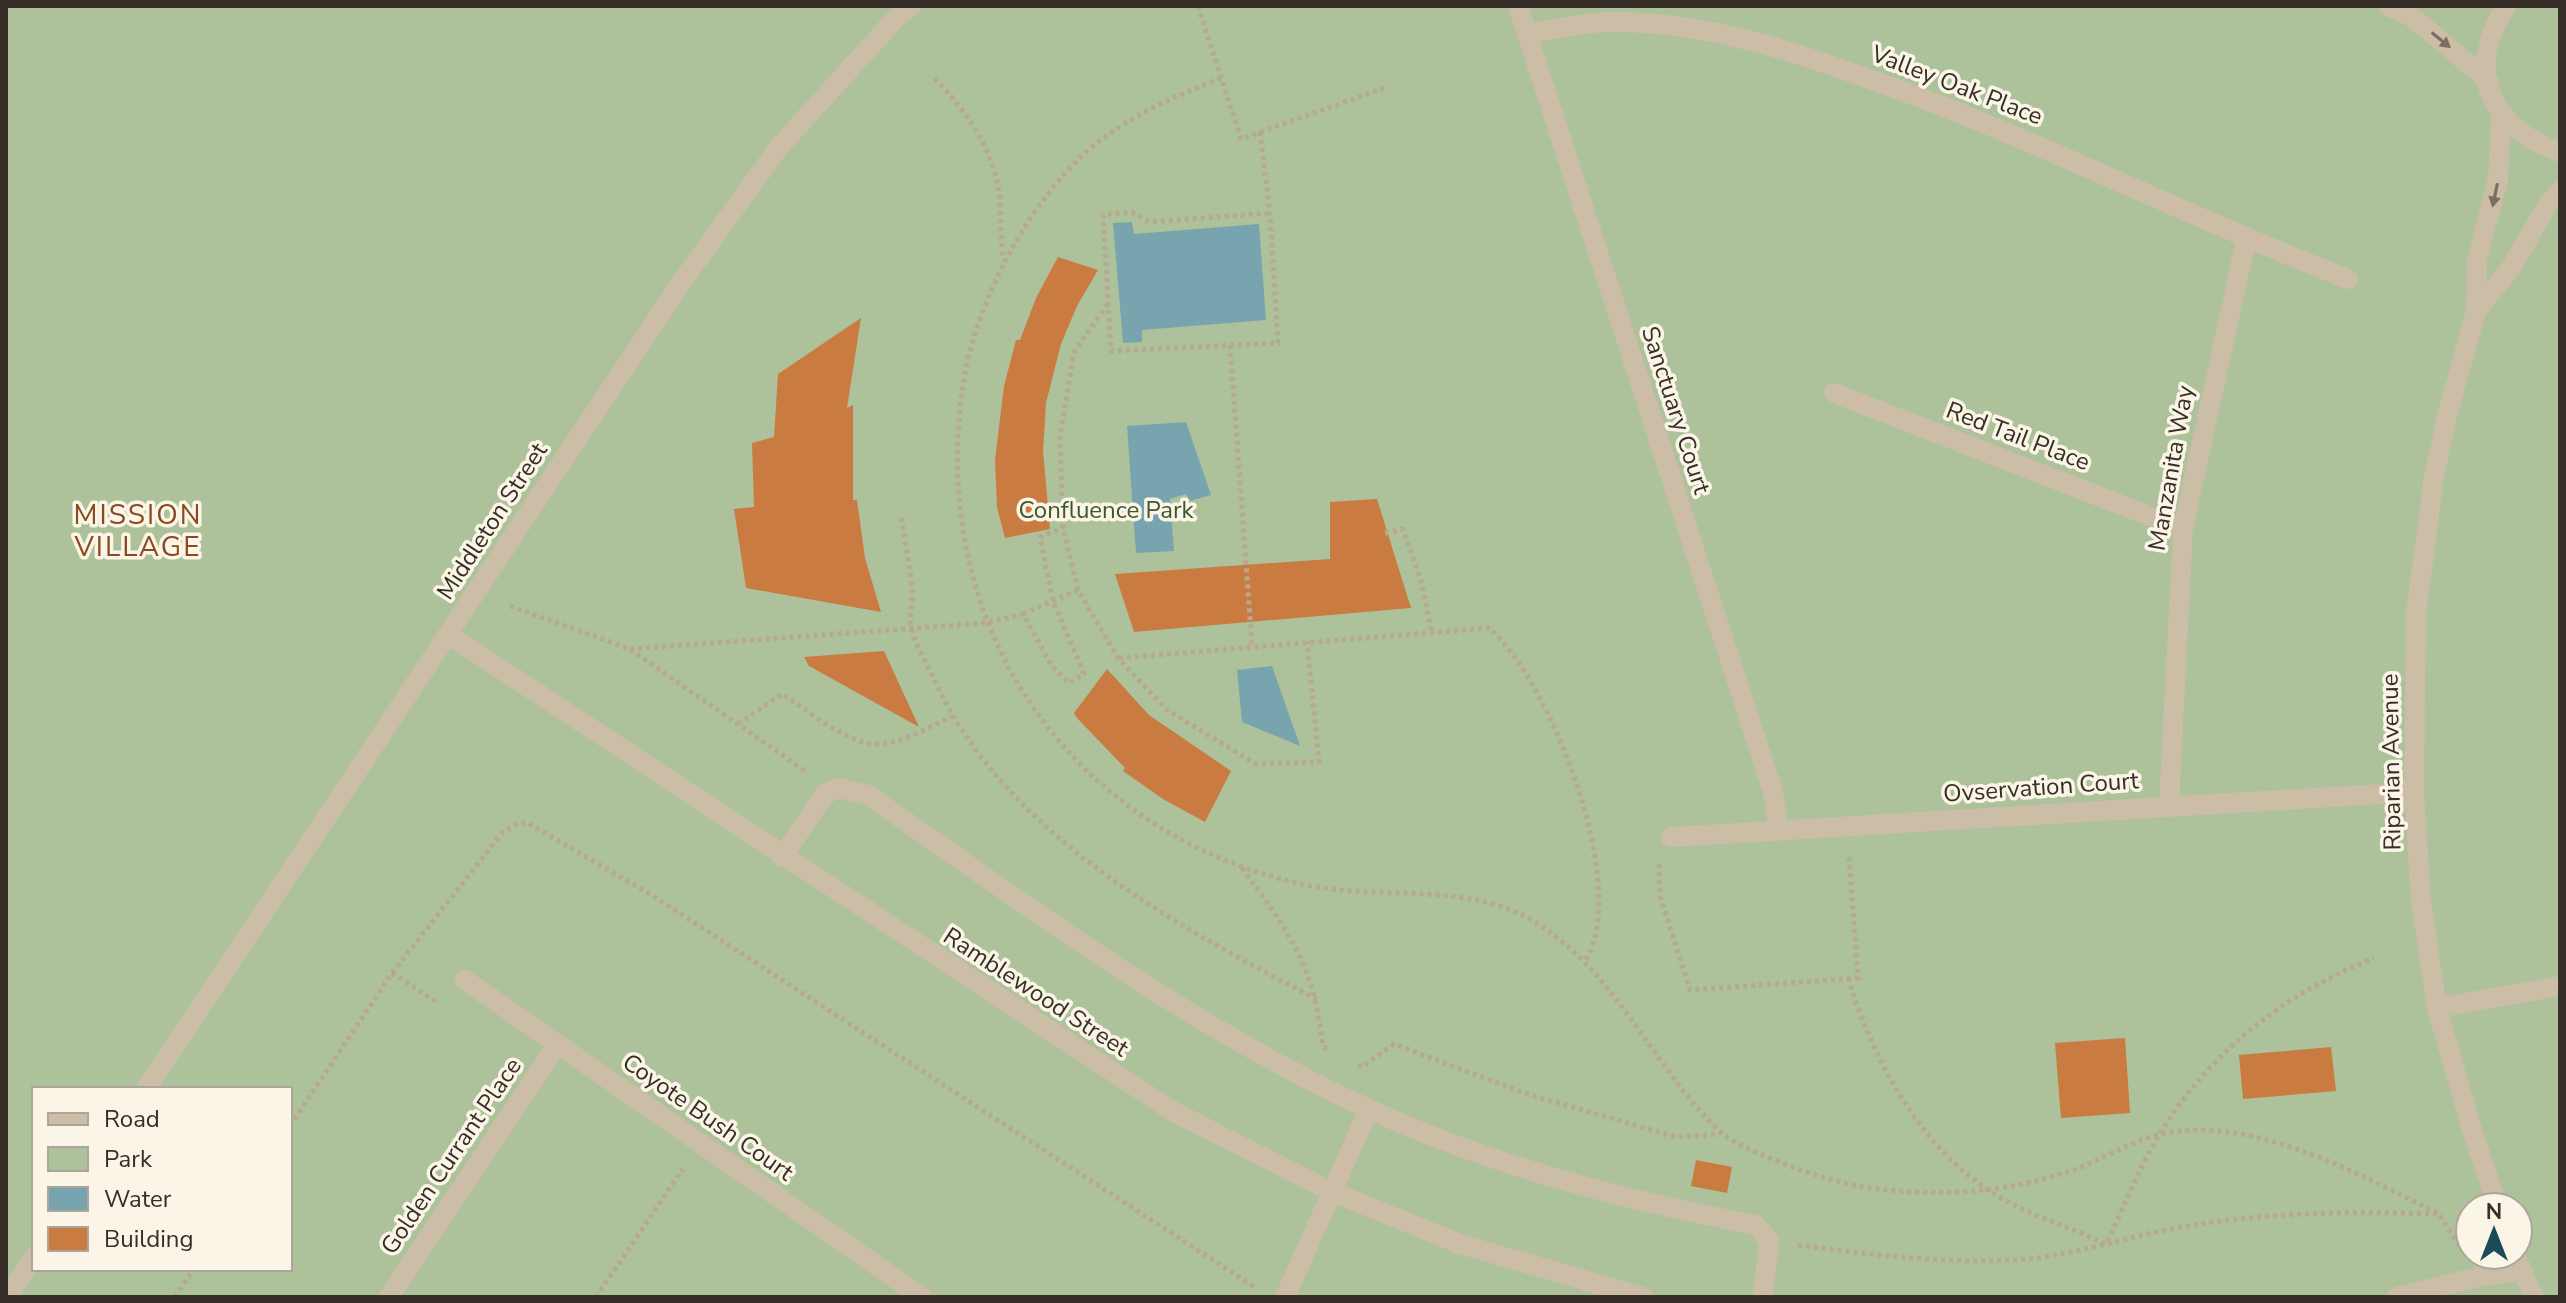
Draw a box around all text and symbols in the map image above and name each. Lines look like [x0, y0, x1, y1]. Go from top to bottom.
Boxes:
one-way arrow [2430, 31, 2450, 48]
street label: Valley Oak Place [1866, 37, 2047, 132]
one-way arrow [2488, 183, 2501, 208]
street label: Sanctuary Court [1634, 322, 1718, 498]
street label: Manzanita Way [2141, 382, 2201, 553]
street label: Red Tail Place [1942, 394, 2094, 478]
street label: Middleton Street [429, 436, 555, 605]
park label: Confluence Park [1019, 494, 1194, 526]
district label: MISSION VILLAGE [73, 496, 202, 566]
street label: Riparian Avenue [2373, 673, 2409, 851]
street label: Ovservation Court [1942, 764, 2140, 810]
street label: Ramblewood Street [937, 920, 1135, 1064]
street label: Coyote Bush Court [616, 1046, 800, 1188]
street label: Golden Currant Place [373, 1052, 529, 1260]
legend [32, 1087, 292, 1271]
text: Road [104, 1103, 160, 1135]
text: Park [104, 1143, 153, 1175]
text: Water [104, 1183, 172, 1215]
north arrow [2454, 1191, 2534, 1271]
text: N [2486, 1197, 2502, 1227]
text: Building [104, 1223, 194, 1255]

